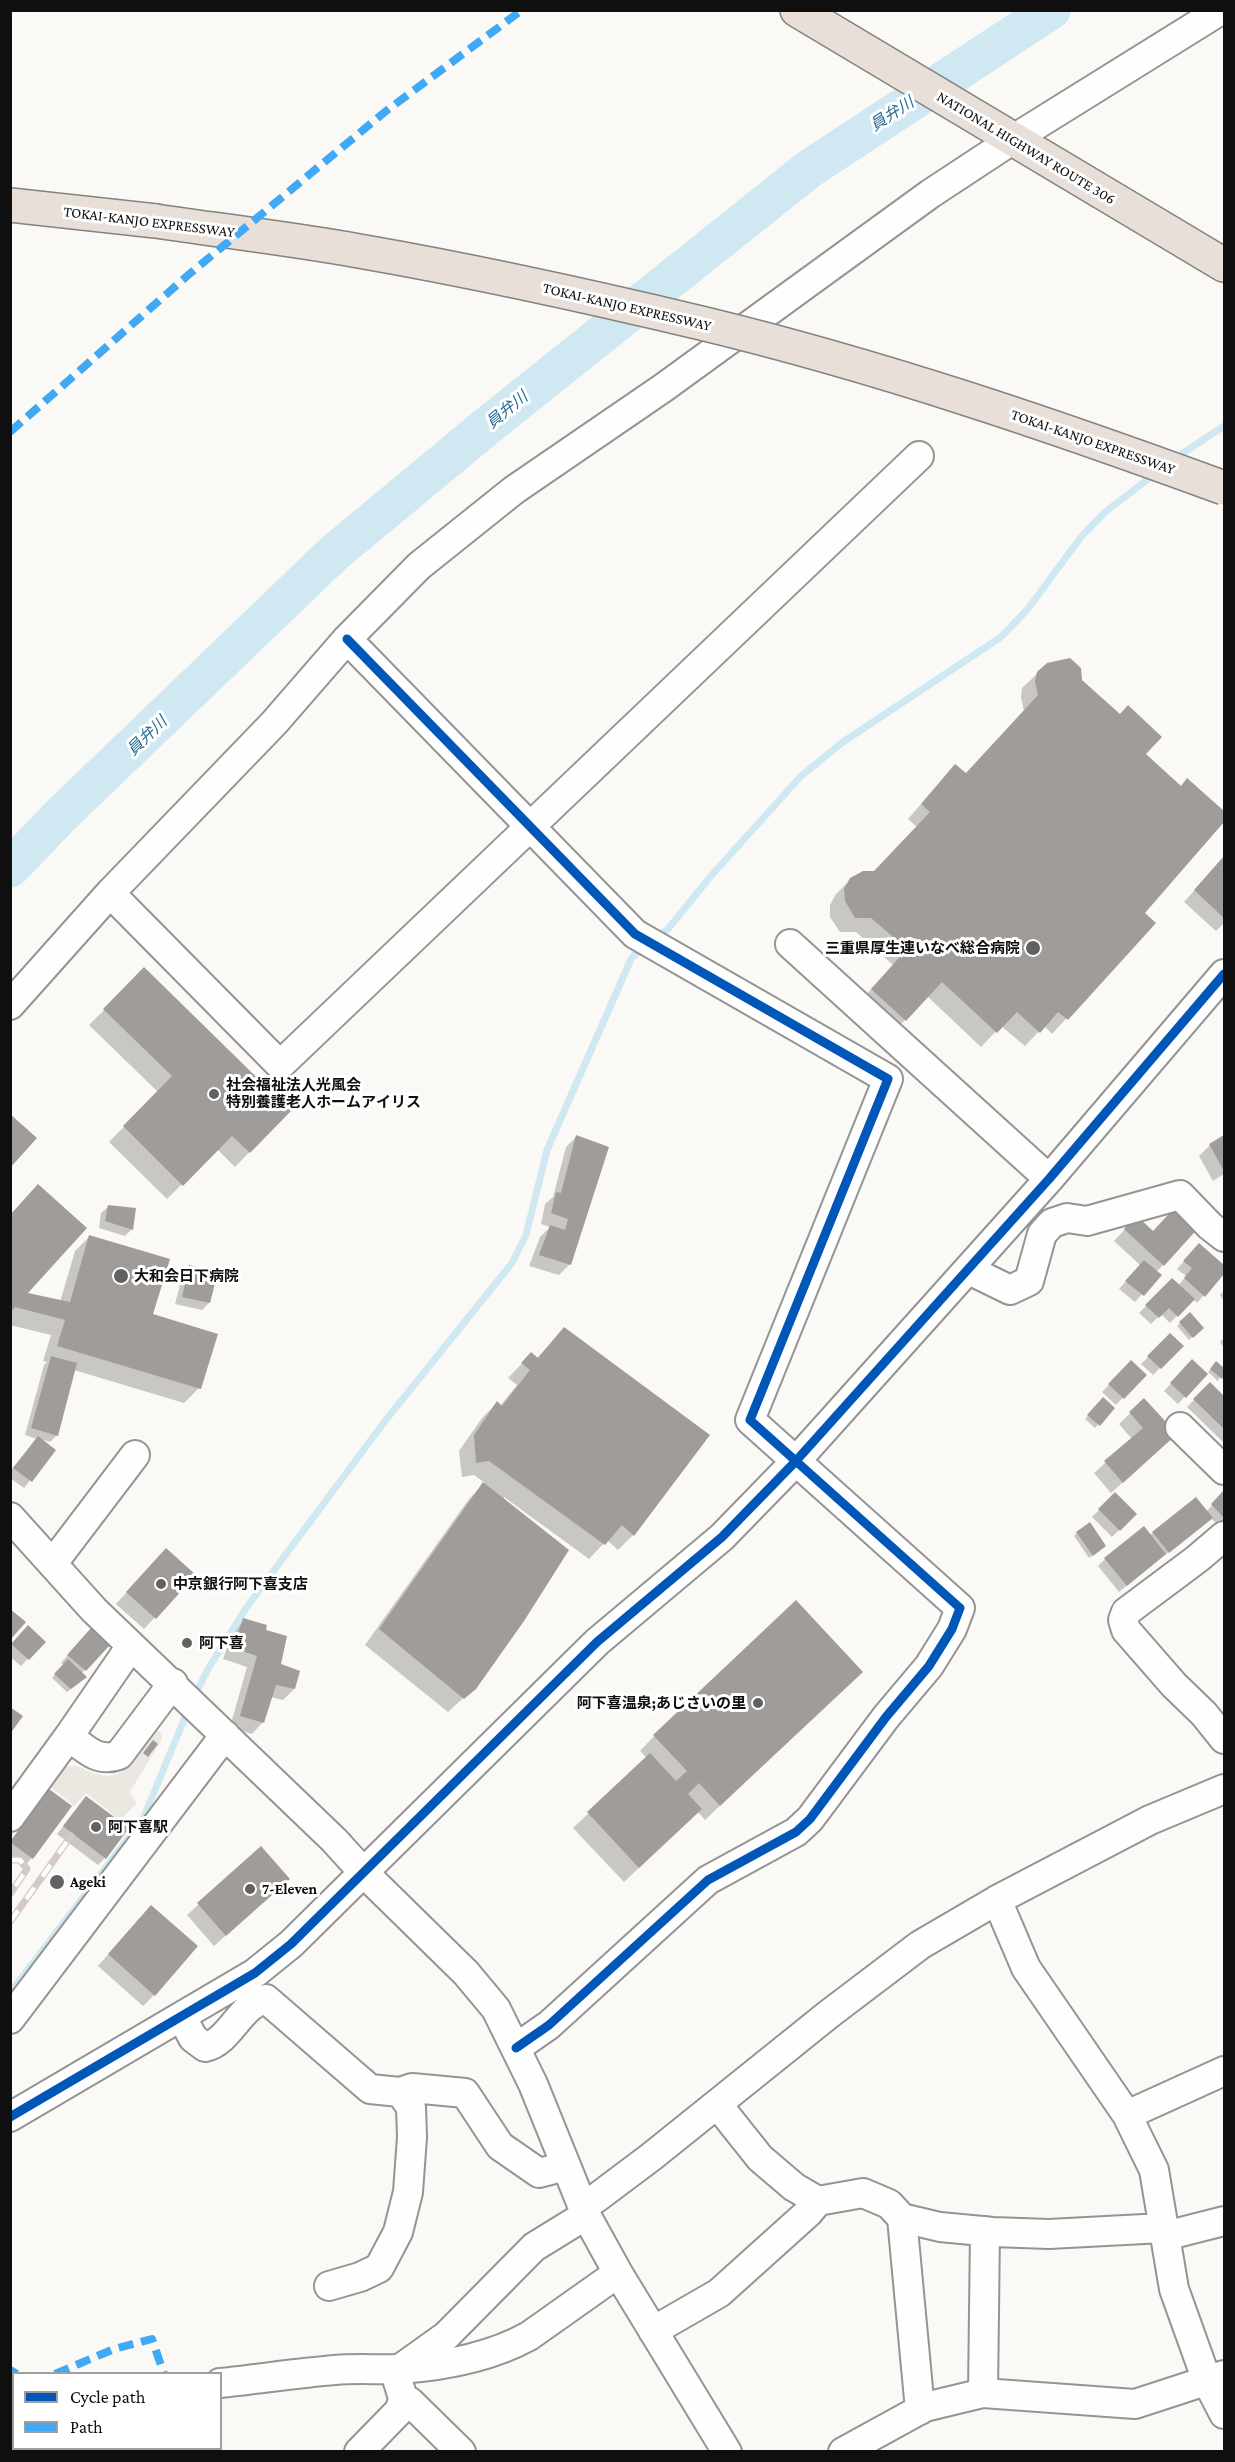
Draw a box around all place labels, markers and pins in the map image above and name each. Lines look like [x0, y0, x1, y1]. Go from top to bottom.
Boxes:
place label: 三重県厚生連いなべ総合病院 [825, 939, 1020, 957]
marker: 三重県厚生連いなべ総合病院 [1024, 939, 1042, 957]
place label: 社会福祉法人光風会 特別養護老人ホームアイリス [226, 1076, 421, 1111]
marker: 社会福祉法人光風会 特別養護老人ホームアイリス [207, 1087, 221, 1101]
marker: 大和会日下病院 [112, 1267, 130, 1285]
place label: 大和会日下病院 [134, 1267, 239, 1285]
place label: 中京銀行阿下喜支店 [173, 1575, 308, 1593]
marker: 中京銀行阿下喜支店 [154, 1577, 168, 1591]
place label: 阿下喜 [199, 1634, 244, 1652]
marker: 阿下喜 [180, 1636, 194, 1650]
place label: 阿下喜温泉;あじさいの里 [577, 1694, 746, 1712]
marker: 阿下喜温泉;あじさいの里 [751, 1696, 765, 1710]
place label: 阿下喜駅 [108, 1818, 168, 1836]
marker: 阿下喜駅 [89, 1820, 103, 1834]
marker: Ageki [48, 1873, 66, 1891]
place label: Ageki [70, 1873, 106, 1891]
place label: 7-Eleven [262, 1880, 317, 1898]
marker: 7-Eleven [243, 1882, 257, 1896]

